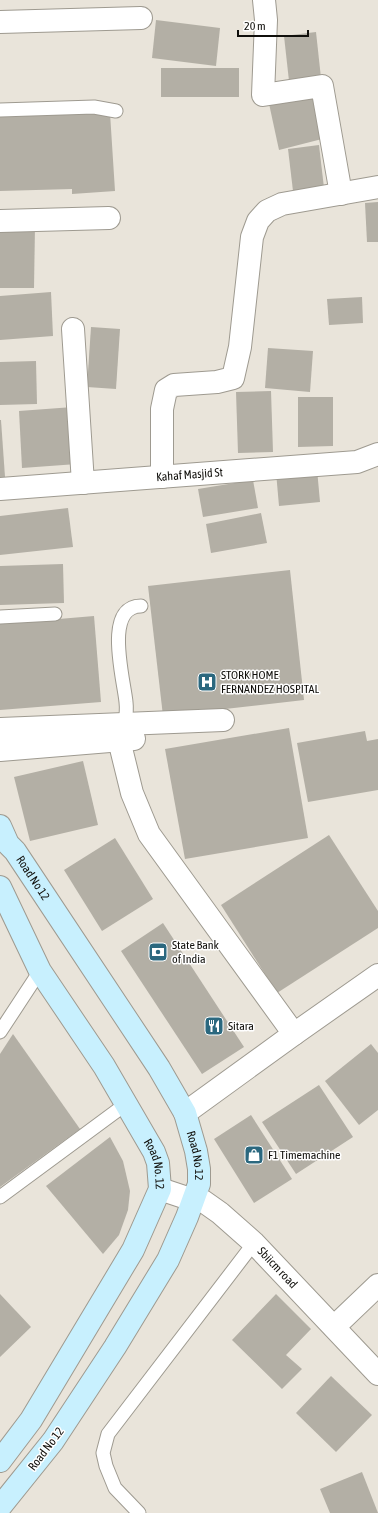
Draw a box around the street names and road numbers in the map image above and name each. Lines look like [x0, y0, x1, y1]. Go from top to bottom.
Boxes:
street label: Kahaf Masjid St [156, 465, 224, 484]
street label: Road No 12 [13, 853, 53, 903]
street label: Road No 12 [184, 1129, 206, 1180]
street label: Road No. 12 [141, 1136, 167, 1190]
street label: Sbiicm road [255, 1244, 300, 1291]
street label: Road No 12 [25, 1425, 67, 1473]

